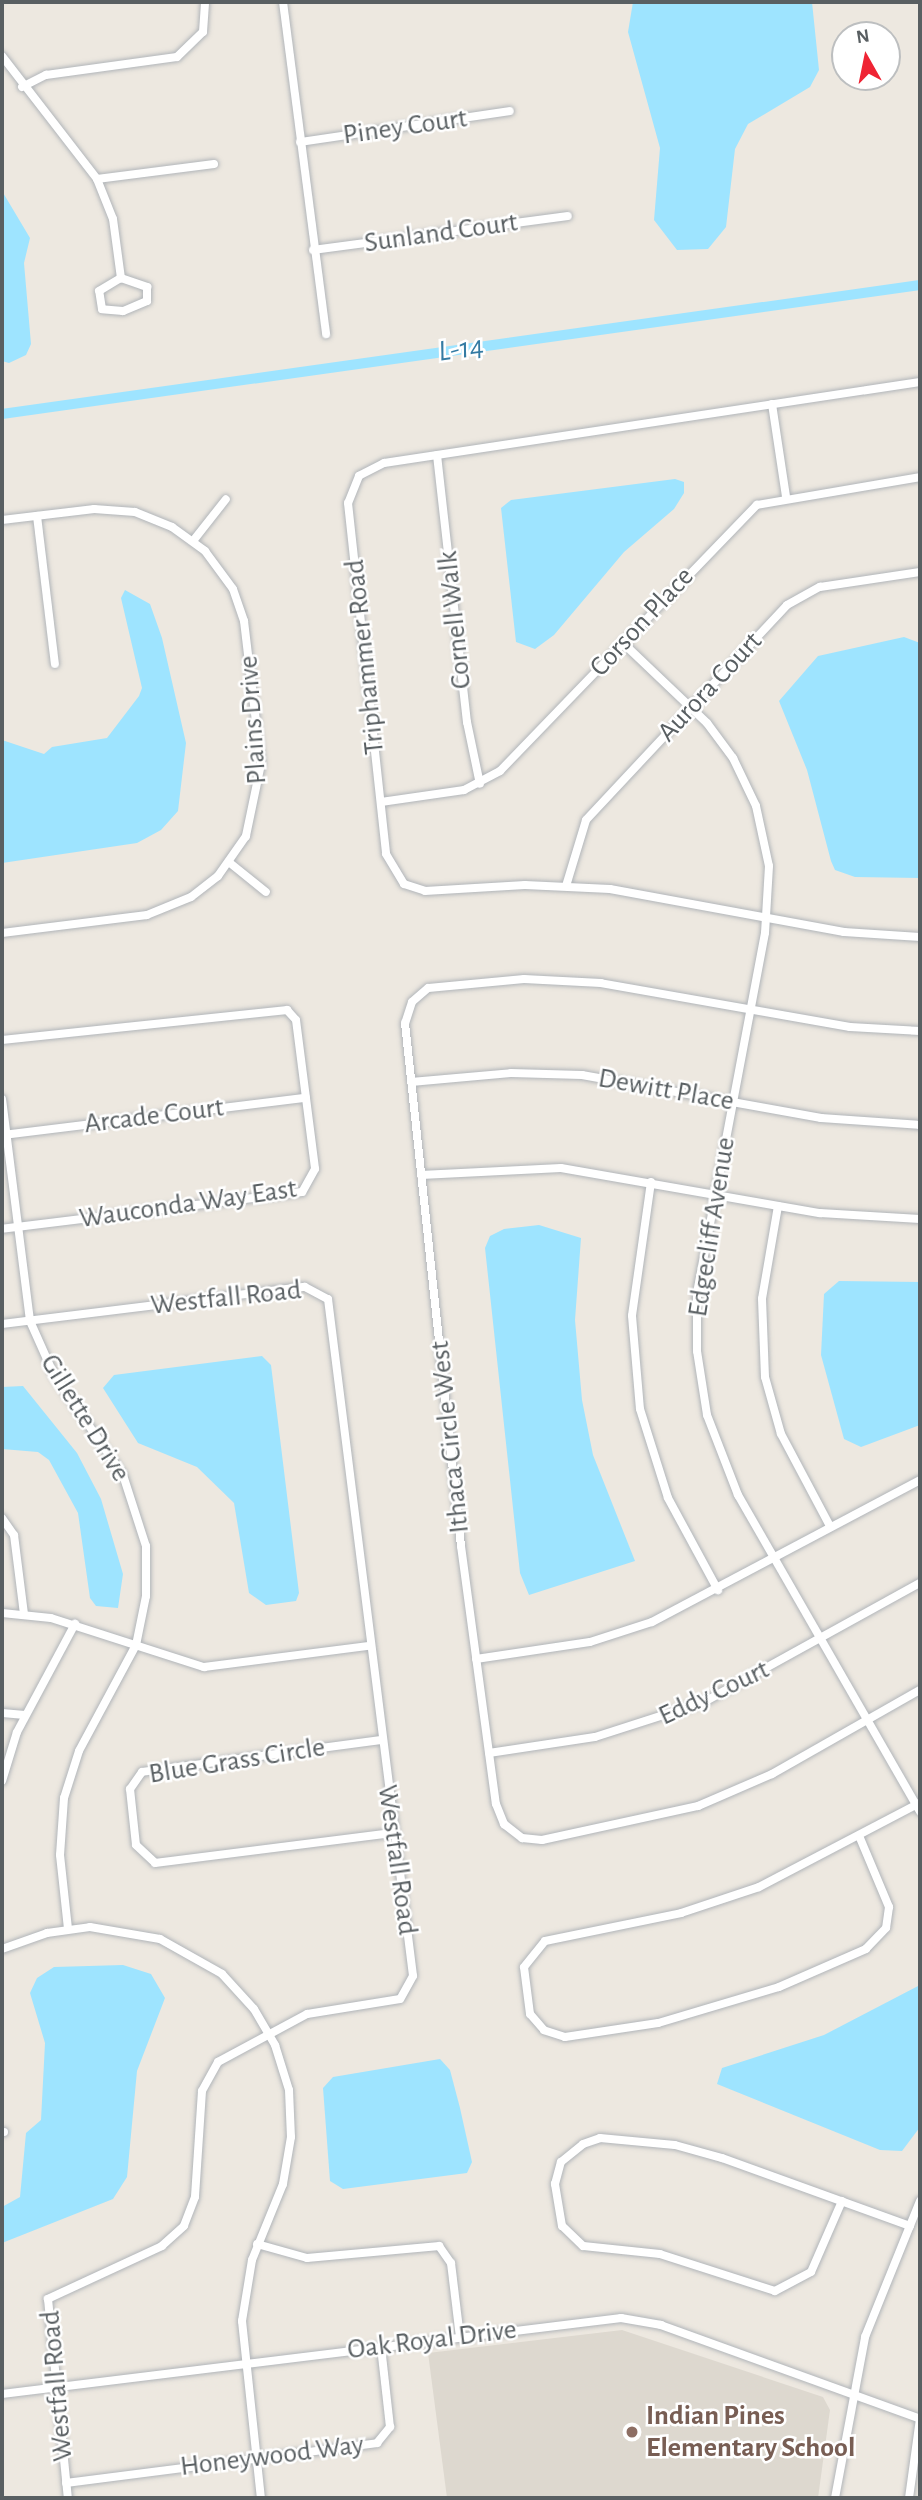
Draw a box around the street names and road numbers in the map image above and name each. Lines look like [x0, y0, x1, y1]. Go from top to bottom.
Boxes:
street label: Piney Court [341, 102, 469, 152]
street label: Sunland Court [362, 206, 520, 260]
street label: Cornell Walk [431, 549, 479, 691]
street label: Triphammer Road [338, 558, 392, 756]
street label: Corson Place [583, 560, 701, 684]
street label: Aurora Court [651, 625, 769, 749]
street label: Plains Drive [232, 655, 274, 785]
street label: Dewitt Place [596, 1062, 736, 1118]
street label: Arcade Court [82, 1091, 226, 1141]
street label: Edgecliff Avenue [681, 1135, 743, 1319]
street label: Wauconda Way East [77, 1172, 299, 1236]
street label: Westfall Road [149, 1273, 303, 1323]
street label: Ithaca Circle West [423, 1339, 477, 1535]
street label: Gillette Drive [33, 1348, 137, 1488]
street label: Eddy Court [653, 1653, 775, 1733]
street label: Blue Grass Circle [146, 1730, 328, 1792]
street label: Westfall Road [370, 1783, 424, 1937]
street label: Westfall Road [34, 2309, 80, 2463]
street label: Oak Royal Drive [345, 2313, 519, 2367]
street label: Honeywood Way [178, 2428, 366, 2484]

